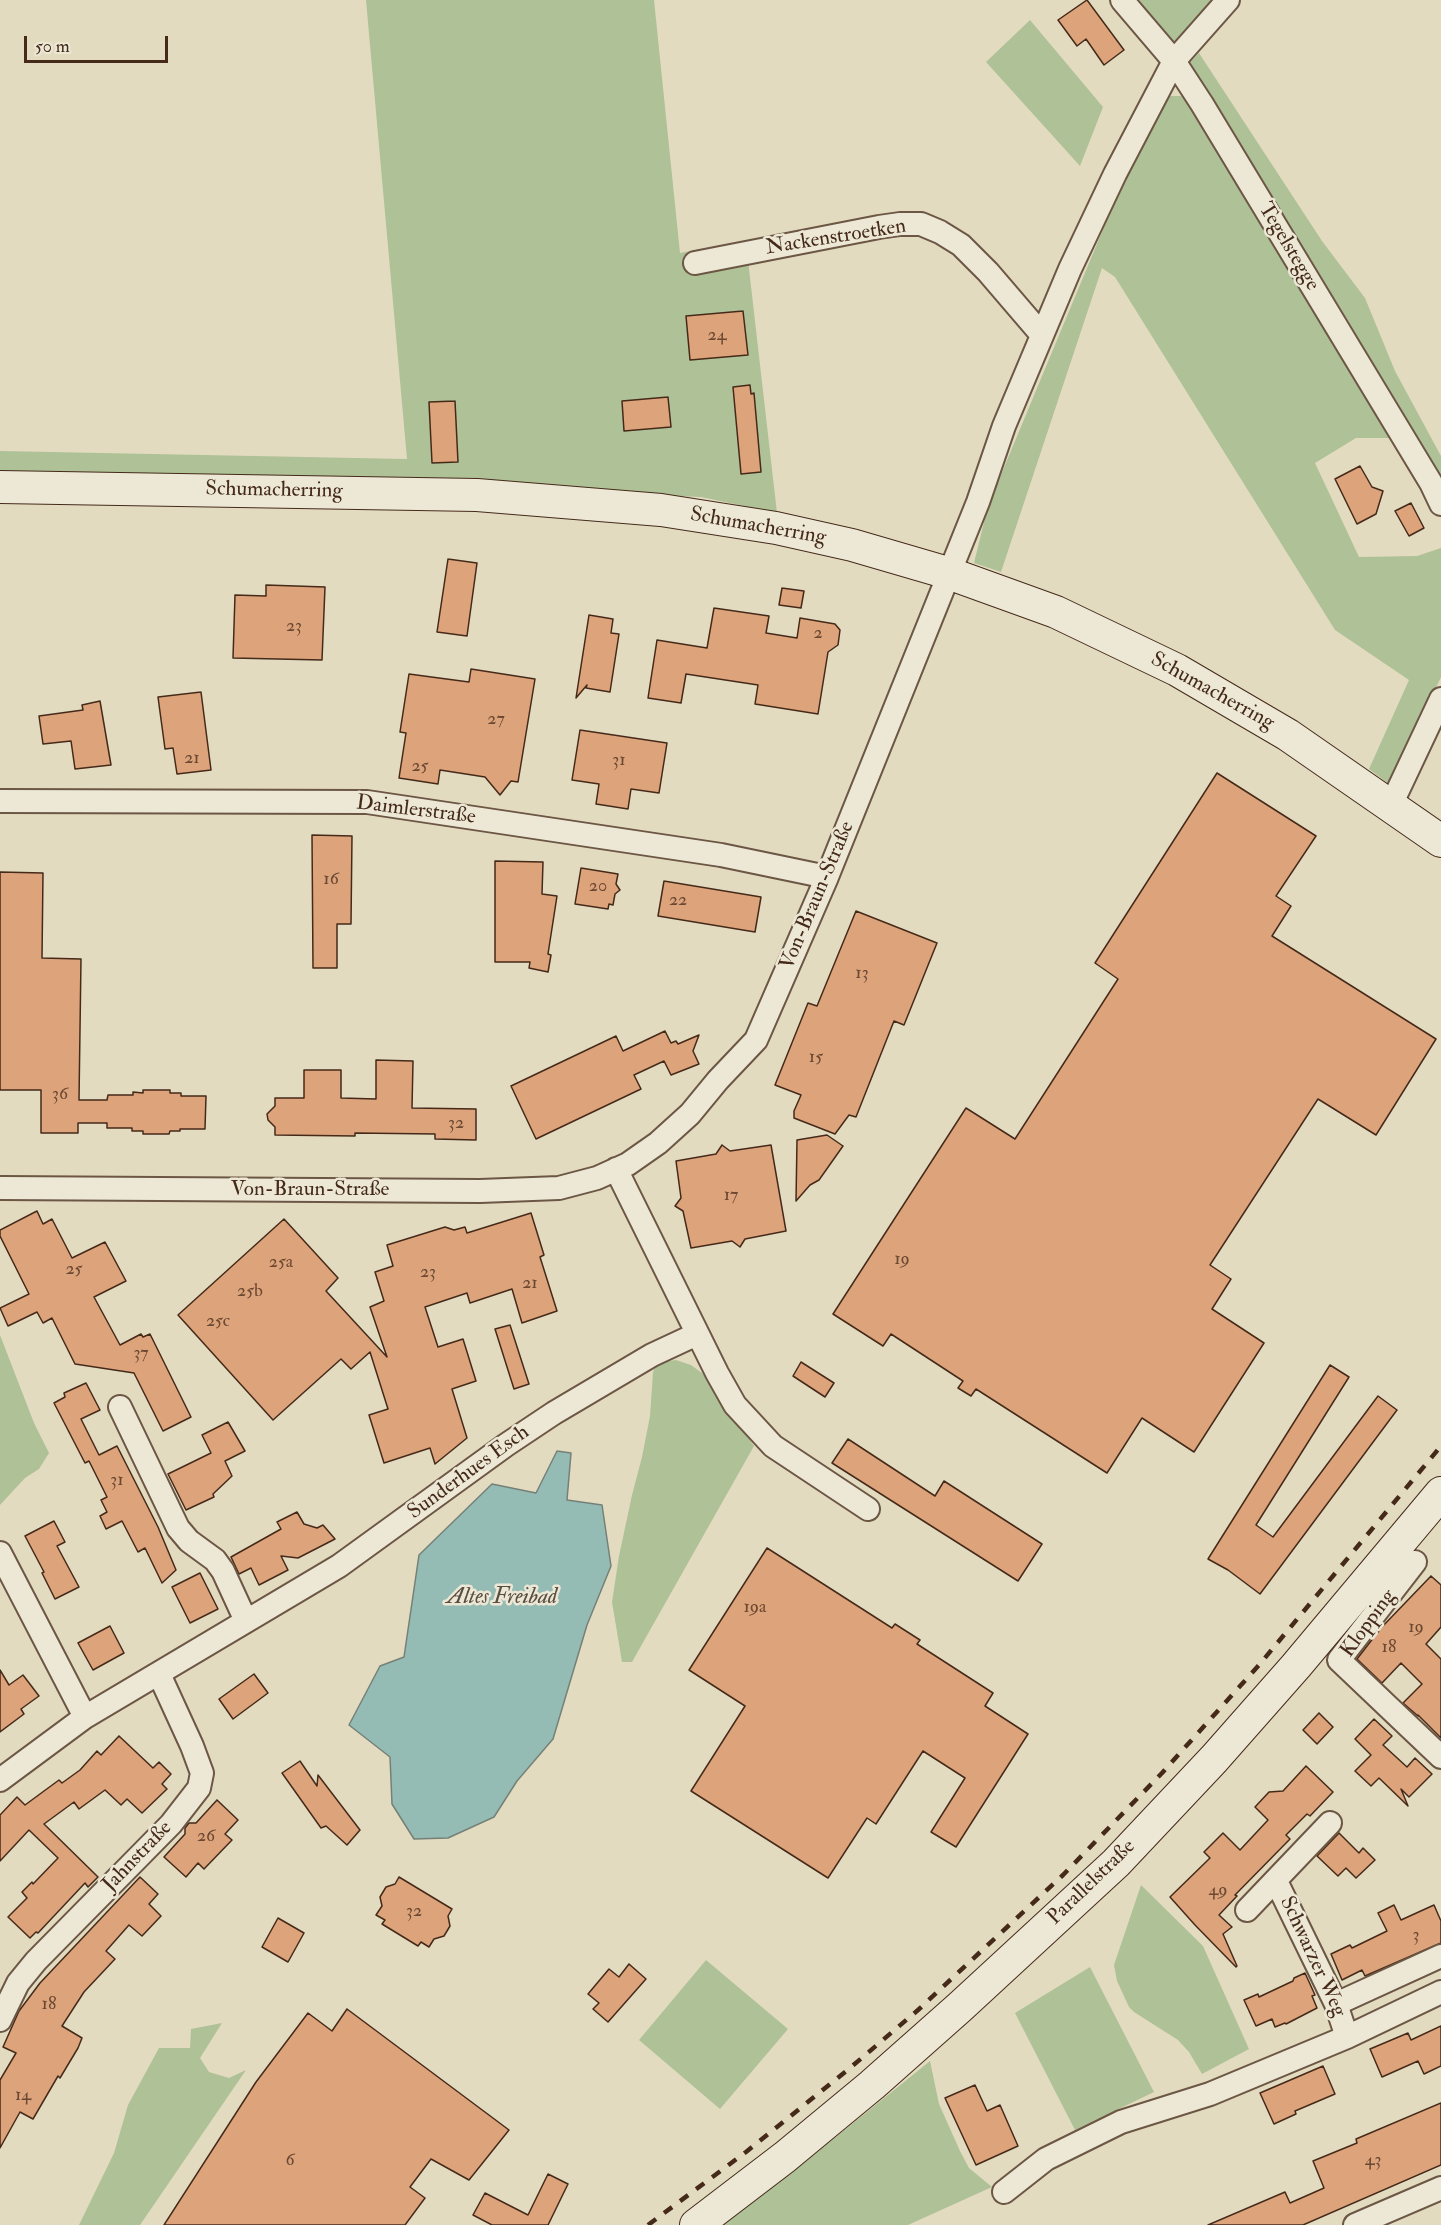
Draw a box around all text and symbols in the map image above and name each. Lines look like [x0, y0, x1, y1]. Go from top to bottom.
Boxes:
scale bar [27, 24, 171, 62]
text: 50 m [35, 35, 70, 58]
street label: Tegelstegge [1252, 198, 1324, 296]
street label: Nackenstroetken [764, 214, 908, 262]
house number: 24 [708, 325, 726, 347]
street label: Schumacherring [205, 477, 343, 505]
street label: Schumacherring [688, 503, 828, 551]
house number: 23 [286, 616, 302, 638]
house number: 2 [813, 623, 823, 645]
street label: Schumacherring [1146, 648, 1278, 736]
house number: 27 [487, 709, 505, 731]
house number: 21 [184, 748, 200, 770]
house number: 31 [612, 750, 626, 772]
house number: 25 [412, 756, 428, 778]
street label: Daimlerstraße [355, 791, 477, 831]
street label: Von-Braun-Straße [775, 818, 861, 974]
house number: 16 [323, 869, 339, 891]
house number: 20 [589, 876, 607, 898]
house number: 22 [669, 890, 687, 912]
house number: 13 [855, 963, 869, 985]
house number: 15 [809, 1047, 823, 1069]
house number: 36 [52, 1084, 68, 1106]
house number: 32 [448, 1113, 464, 1135]
street label: Von-Braun-Straße [231, 1177, 389, 1203]
house number: 17 [724, 1185, 738, 1207]
house number: 19 [894, 1249, 910, 1271]
house number: 25a [269, 1252, 293, 1274]
house number: 25 [66, 1259, 82, 1281]
house number: 23 [420, 1262, 436, 1284]
house number: 21 [522, 1273, 538, 1295]
house number: 25b [237, 1281, 263, 1303]
house number: 25c [206, 1311, 230, 1333]
house number: 37 [133, 1343, 149, 1365]
street label: Sunderhues Esch [403, 1420, 535, 1526]
house number: 31 [110, 1470, 124, 1492]
water label: Altes Freibad [447, 1585, 557, 1611]
street label: Klopping [1336, 1585, 1402, 1663]
house number: 19a [744, 1597, 766, 1619]
house number: 19 [1408, 1617, 1424, 1639]
house number: 18 [1382, 1637, 1396, 1659]
street label: Jahnstraße [98, 1816, 178, 1898]
house number: 26 [197, 1826, 215, 1848]
street label: Parallelstraße [1043, 1835, 1141, 1931]
house number: 49 [1209, 1880, 1227, 1902]
street label: Schwarzer Weg [1273, 1893, 1351, 2021]
house number: 32 [406, 1901, 422, 1923]
house number: 3 [1413, 1925, 1419, 1947]
house number: 18 [42, 1994, 56, 2016]
house number: 14 [15, 2085, 31, 2107]
house number: 6 [285, 2150, 295, 2172]
house number: 43 [1365, 2150, 1381, 2172]

